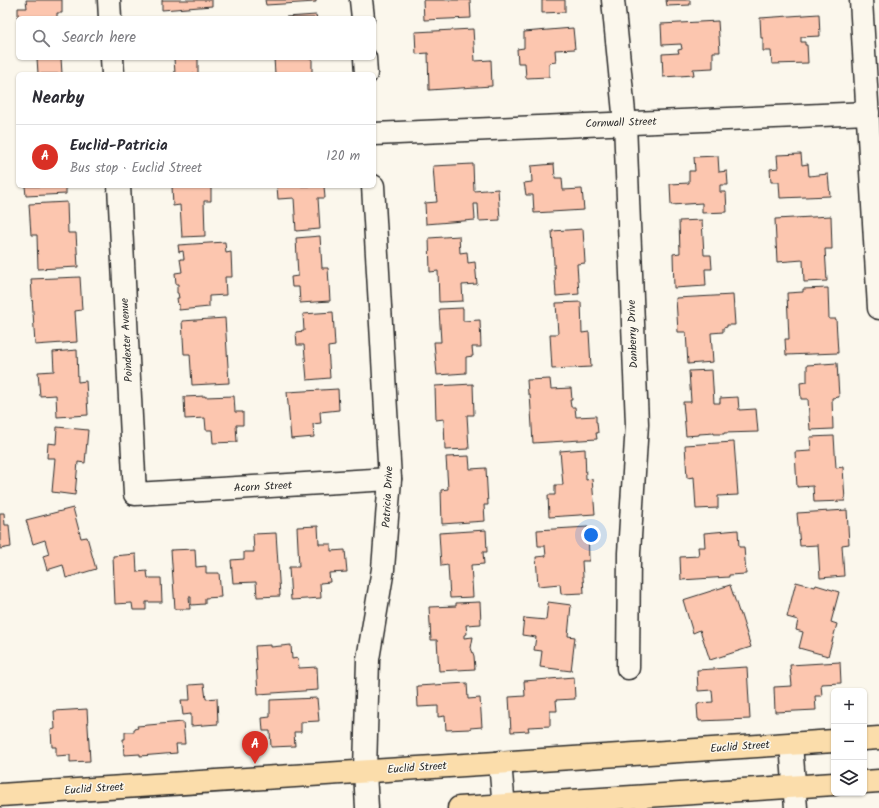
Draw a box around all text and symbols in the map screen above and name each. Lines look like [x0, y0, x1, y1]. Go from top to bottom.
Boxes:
search box [16, 16, 376, 60]
text: Search here [62, 26, 136, 50]
icon: search [30, 27, 52, 49]
text: Nearby [32, 85, 84, 112]
street label: Cornwall Street [585, 113, 658, 133]
text: Euclid-Patricia [70, 134, 168, 158]
text: A [41, 146, 49, 167]
text: 120 m [326, 146, 360, 167]
text: Bus stop · Euclid Street [70, 158, 202, 179]
street label: Poindexter Avenue [116, 297, 138, 383]
street label: Danberry Drive [623, 299, 643, 369]
street label: Patricia Drive [377, 466, 399, 528]
street label: Acorn Street [233, 476, 293, 498]
your location [581, 525, 601, 545]
map controls [831, 688, 867, 796]
button: + [831, 688, 867, 724]
button: − [831, 724, 867, 760]
pin: A [242, 731, 268, 764]
street label: Euclid Street [710, 736, 771, 758]
street label: Euclid Street [387, 757, 448, 779]
button: layers [831, 760, 867, 796]
street label: Euclid Street [64, 778, 125, 800]

